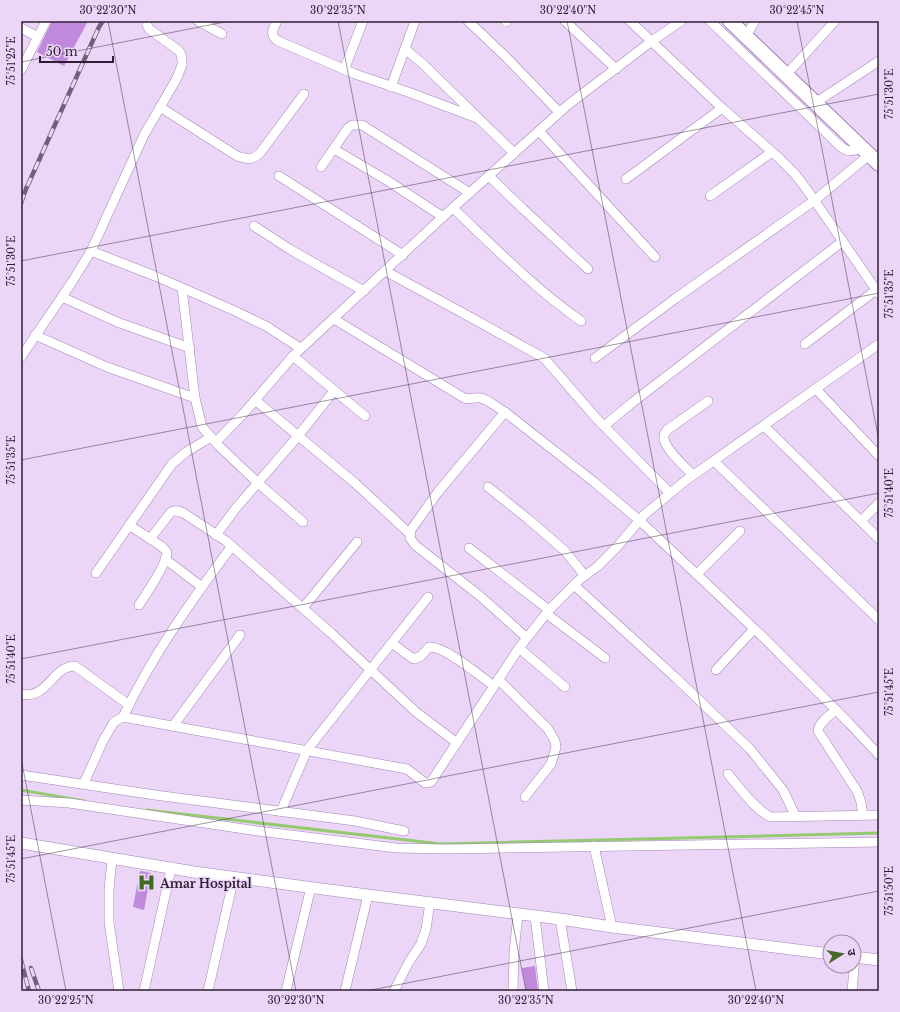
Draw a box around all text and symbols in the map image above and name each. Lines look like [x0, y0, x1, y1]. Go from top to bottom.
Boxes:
text: 30°22'30"N [79, 4, 137, 17]
text: 30°22'35"N [310, 4, 366, 17]
text: 30°22'40"N [540, 4, 596, 17]
text: 30°22'45"N [769, 4, 825, 17]
text: 75°51'25"E [5, 37, 18, 85]
scale bar [40, 38, 113, 64]
text: 50 m [46, 44, 78, 59]
text: 75°51'30"E [883, 69, 896, 119]
text: 75°51'30"E [5, 236, 18, 286]
text: 75°51'35"E [883, 270, 896, 318]
text: 75°51'35"E [5, 436, 18, 484]
text: 75°51'40"E [883, 468, 896, 518]
text: 75°51'40"E [5, 634, 18, 684]
text: 75°51'45"E [883, 668, 896, 716]
text: 75°51'45"E [5, 835, 18, 883]
text: 75°51'50"E [883, 866, 896, 916]
hospital icon: Amar Hospital [137, 873, 157, 893]
place label: Amar Hospital [159, 876, 253, 891]
north arrow [822, 934, 862, 974]
text: उ [844, 948, 859, 957]
text: 30°22'25"N [38, 994, 94, 1007]
text: 30°22'30"N [267, 994, 325, 1007]
text: 30°22'35"N [498, 994, 554, 1007]
text: 30°22'40"N [728, 994, 784, 1007]

